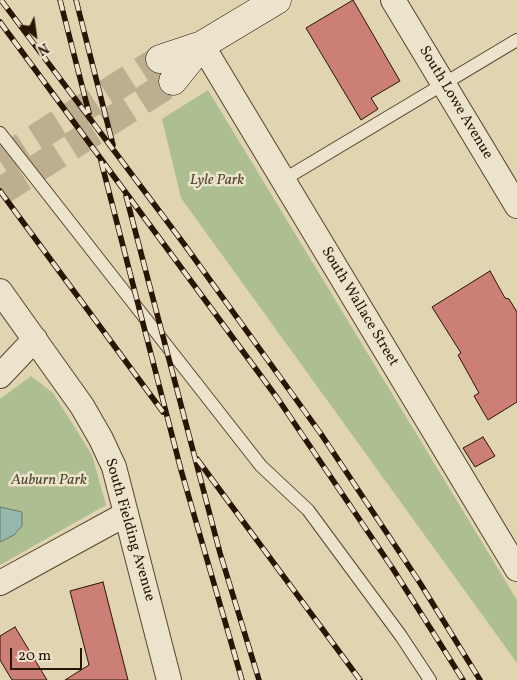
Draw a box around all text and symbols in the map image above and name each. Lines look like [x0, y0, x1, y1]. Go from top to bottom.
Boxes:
north arrow [10, 10, 60, 60]
text: N [34, 38, 52, 59]
street label: South Lowe Avenue [414, 43, 496, 163]
park label: Lyle Park [190, 172, 244, 190]
street label: South Wallace Street [316, 244, 402, 370]
street label: South Fielding Avenue [100, 457, 158, 603]
park label: Auburn Park [11, 472, 87, 490]
scale bar [12, 638, 85, 670]
text: 20 m [18, 646, 51, 667]

